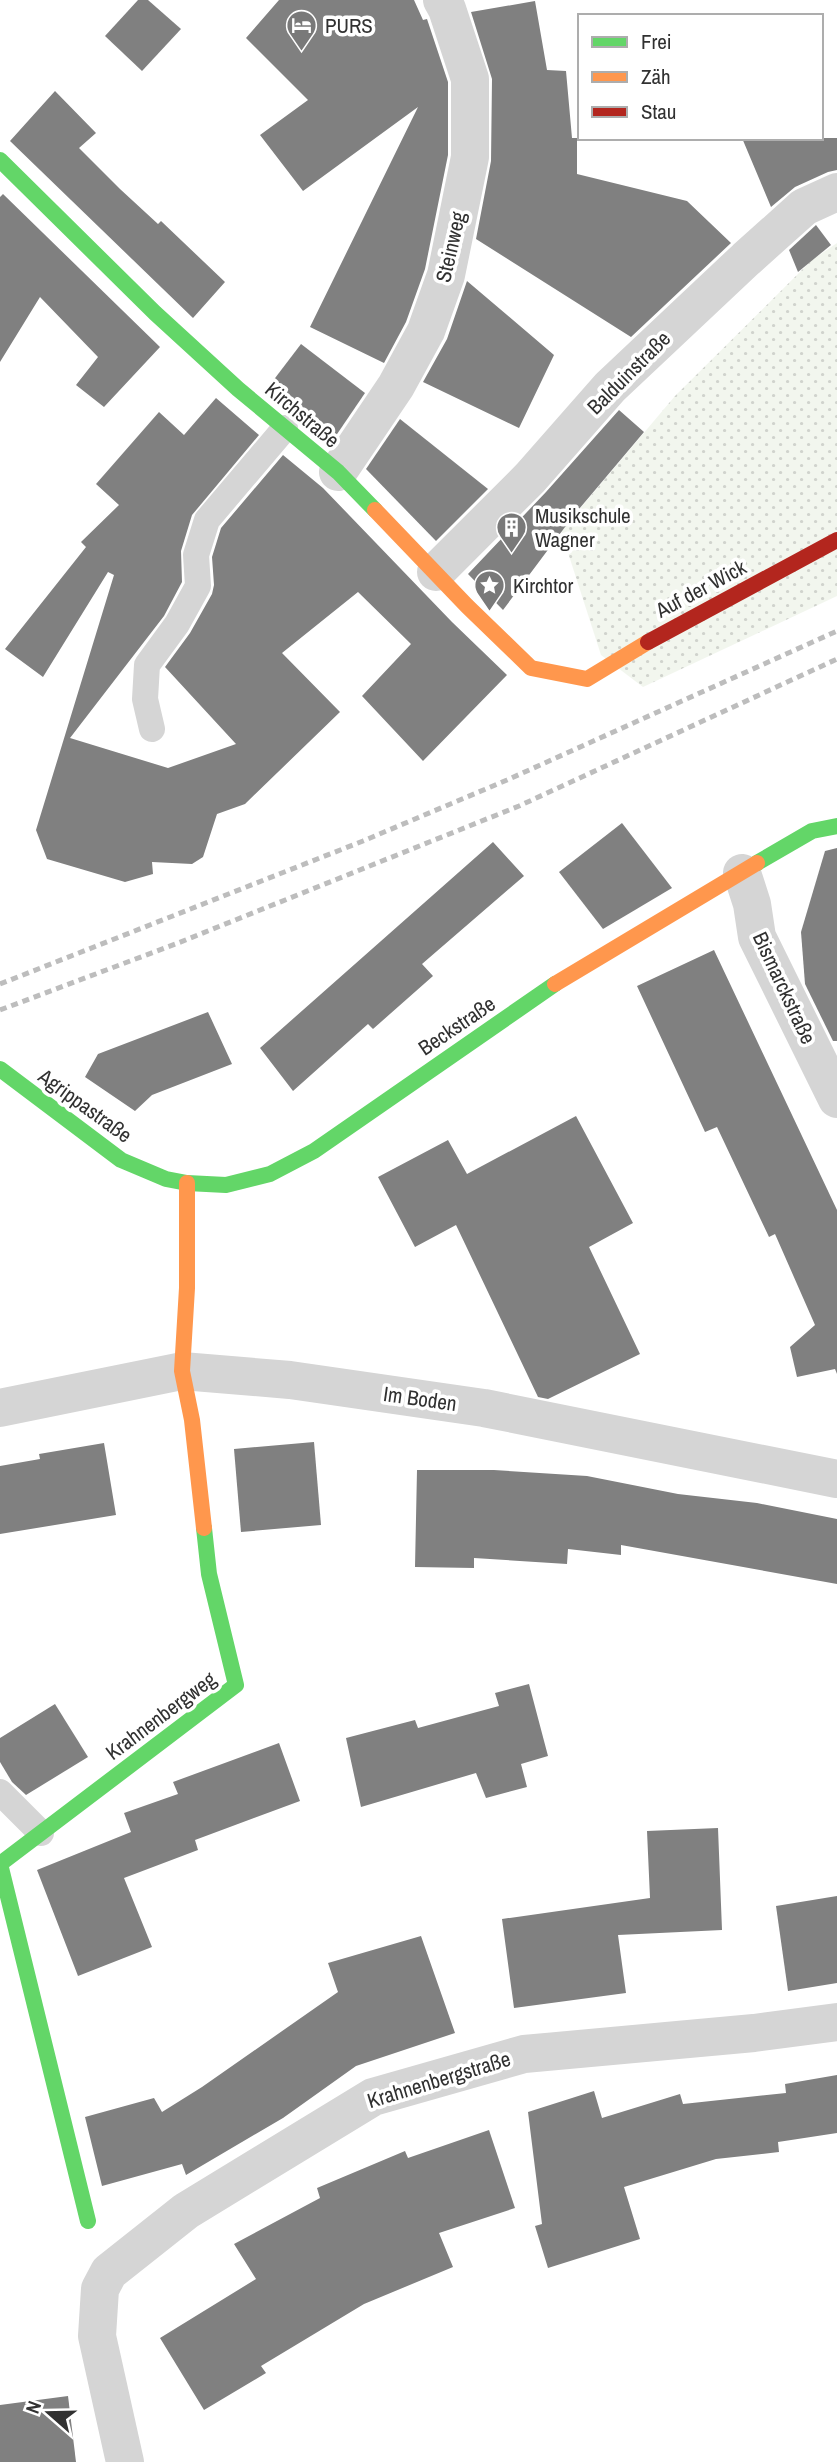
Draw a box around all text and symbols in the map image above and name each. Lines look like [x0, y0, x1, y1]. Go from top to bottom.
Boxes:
hotel icon: PURS [285, 9, 319, 53]
place label: PURS [325, 11, 373, 40]
legend [578, 14, 823, 140]
text: Frei [641, 27, 672, 56]
text: Zäh [641, 62, 671, 91]
text: Stau [641, 97, 676, 126]
street label: Steinweg [428, 208, 473, 285]
street label: Balduinstraße [580, 324, 677, 421]
street label: Kirchstraße [259, 375, 346, 454]
place label: Musikschule Wagner [535, 501, 631, 554]
building icon: Musikschule Wagner [495, 511, 529, 555]
street label: Auf der Wick [650, 552, 751, 625]
place icon: Kirchtor [473, 569, 507, 613]
place label: Kirchtor [513, 571, 574, 600]
street label: Bismarckstraße [746, 927, 823, 1049]
street label: Beckstraße [413, 989, 501, 1062]
street label: Agrippastraße [32, 1061, 138, 1149]
street label: Im Boden [382, 1379, 459, 1418]
street label: Krahnenbergweg [100, 1664, 222, 1767]
street label: Krahnenbergstraße [364, 2044, 514, 2115]
north arrow [14, 2378, 84, 2448]
text: N [19, 2397, 47, 2417]

